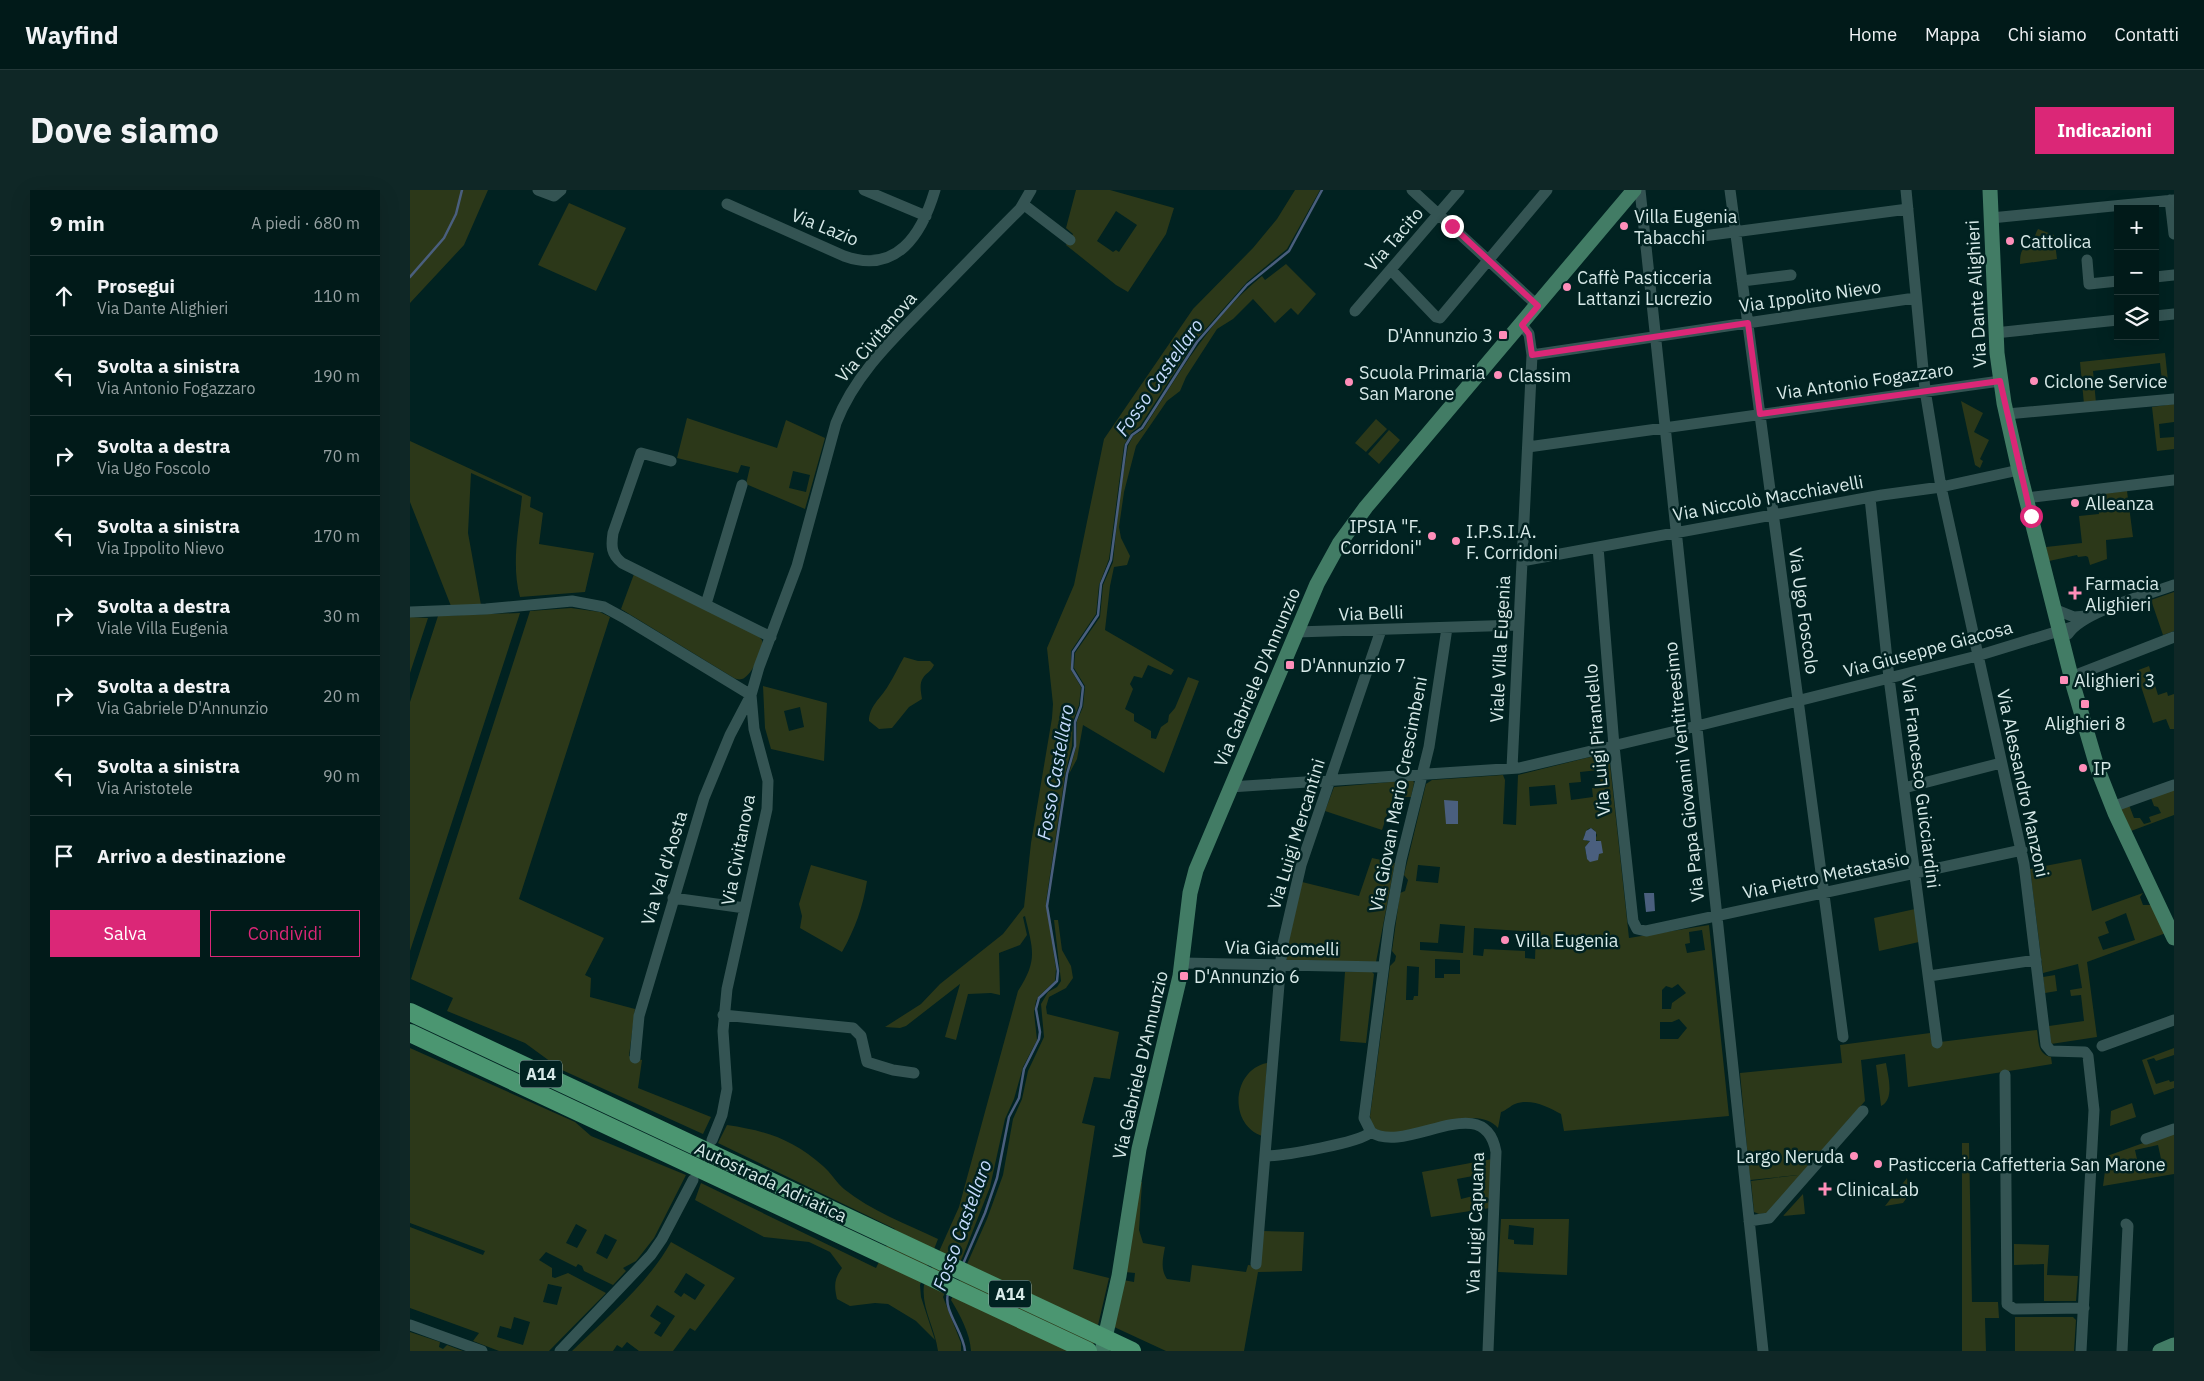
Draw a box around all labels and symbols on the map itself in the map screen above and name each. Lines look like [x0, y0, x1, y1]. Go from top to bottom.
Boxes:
street label: Via Tacito [1360, 202, 1428, 276]
street label: Via Lazio [788, 203, 862, 251]
place label: Villa Eugenia Tabacchi [1634, 205, 1738, 249]
route end [1441, 215, 1464, 238]
marker: Villa Eugenia Tabacchi [1618, 220, 1630, 232]
street label: Via Dante Alighieri [1961, 220, 1991, 368]
place label: Cattolica [2020, 230, 2092, 253]
marker: Cattolica [2004, 235, 2016, 247]
place label: Caffè Pasticceria Lattanzi Lucrezio [1577, 266, 1712, 310]
street label: Via Ippolito Nievo [1737, 275, 1883, 317]
marker: Caffè Pasticceria Lattanzi Lucrezio [1561, 281, 1573, 293]
street label: Via Civitanova [830, 287, 922, 387]
water label: Fosso Castellaro [1110, 314, 1208, 440]
place label: D'Annunzio 3 [1387, 324, 1493, 347]
marker: D'Annunzio 3 [1497, 329, 1509, 341]
street label: Via Antonio Fogazzaro [1775, 357, 1955, 405]
place label: Scuola Primaria San Marone [1359, 361, 1486, 405]
place label: Classim [1508, 364, 1571, 387]
marker: Classim [1492, 369, 1504, 381]
place label: Ciclone Service [2044, 370, 2167, 393]
marker: Ciclone Service [2028, 375, 2040, 387]
marker: Scuola Primaria San Marone [1343, 376, 1355, 388]
street label: Via Niccolò Macchiavelli [1671, 470, 1865, 526]
place label: Alleanza [2085, 492, 2154, 515]
marker: Alleanza [2069, 497, 2081, 509]
route start [2020, 505, 2043, 528]
place label: IPSIA "F. Corridoni" [1340, 515, 1422, 559]
place label: I.P.S.I.A. F. Corridoni [1466, 520, 1558, 564]
marker: IPSIA "F. Corridoni" [1426, 530, 1438, 542]
marker: I.P.S.I.A. F. Corridoni [1450, 535, 1462, 547]
street label: Via Ugo Foscolo [1784, 546, 1824, 676]
place label: Farmacia Alighieri [2085, 572, 2159, 616]
street label: Viale Villa Eugenia [1485, 574, 1515, 723]
street label: Via Gabriele D'Annunzio [1209, 584, 1305, 770]
marker: Farmacia Alighieri [2069, 587, 2081, 599]
street label: Via Belli [1338, 600, 1404, 626]
street label: Via Giuseppe Giacosa [1841, 615, 2015, 683]
street label: Via Papa Giovanni Ventitreesimo [1659, 641, 1709, 903]
place label: D'Annunzio 7 [1300, 654, 1406, 677]
marker: D'Annunzio 7 [1284, 659, 1296, 671]
street label: Via Luigi Pirandello [1579, 663, 1615, 817]
place label: Alighieri 3 [2074, 669, 2155, 692]
street label: Via Giovan Mario Crescimbeni [1364, 674, 1432, 914]
marker: Alighieri 3 [2058, 674, 2070, 686]
street label: Via Francesco Guicciardini [1897, 676, 1945, 890]
street label: Via Alessandro Manzoni [1992, 687, 2054, 879]
marker: Alighieri 8 [2079, 698, 2091, 710]
water label: Fosso Castellaro [1031, 702, 1079, 842]
place label: Alighieri 8 [2044, 712, 2126, 735]
street label: Via Luigi Mercantini [1262, 756, 1330, 912]
place label: IP [2093, 757, 2111, 780]
marker: IP [2077, 762, 2089, 774]
street label: Via Civitanova [716, 792, 760, 908]
street label: Via Val d'Aosta [636, 808, 692, 928]
street label: Via Pietro Metastasio [1740, 846, 1912, 904]
place label: Villa Eugenia [1515, 929, 1619, 952]
marker: Villa Eugenia [1499, 934, 1511, 946]
street label: Via Giacomelli [1224, 936, 1340, 960]
place label: D'Annunzio 6 [1194, 965, 1300, 988]
street label: Via Gabriele D'Annunzio [1107, 969, 1173, 1161]
marker: D'Annunzio 6 [1178, 970, 1190, 982]
road number: A14 [520, 1061, 562, 1088]
street label: Autostrada Adriatica [691, 1137, 851, 1228]
place label: Largo Neruda [1736, 1145, 1844, 1168]
marker: Largo Neruda [1848, 1150, 1860, 1162]
street label: Via Luigi Capuana [1461, 1151, 1489, 1294]
place label: Pasticceria Caffetteria San Marone [1888, 1153, 2166, 1176]
water label: Fosso Castellaro [927, 1156, 997, 1294]
marker: Pasticceria Caffetteria San Marone [1872, 1158, 1884, 1170]
place label: ClinicaLab [1836, 1178, 1919, 1201]
marker: ClinicaLab [1818, 1182, 1832, 1196]
road number: A14 [989, 1280, 1031, 1308]

